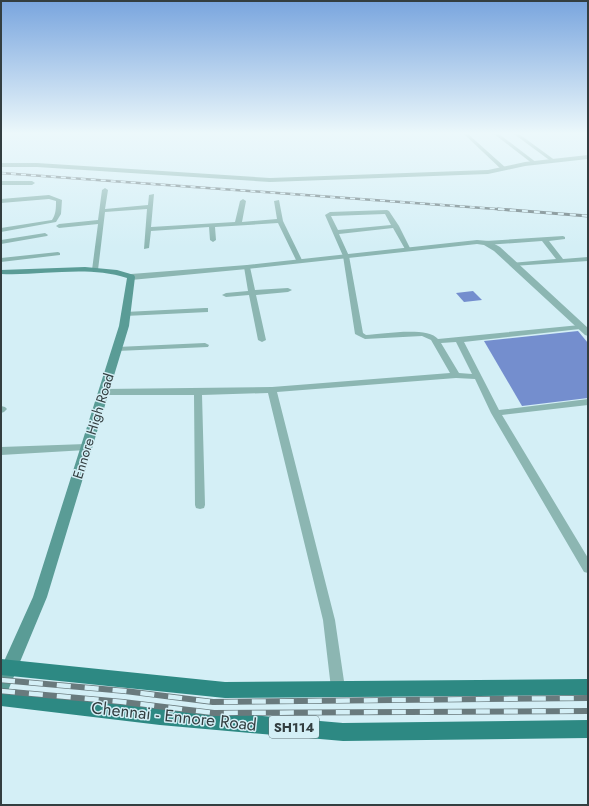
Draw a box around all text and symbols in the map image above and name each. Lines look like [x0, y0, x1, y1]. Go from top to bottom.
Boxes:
street label: Ennore High Road [67, 371, 119, 481]
street label: Chennai - Ennore Road [90, 695, 258, 737]
road number: SH114 [269, 716, 319, 738]

